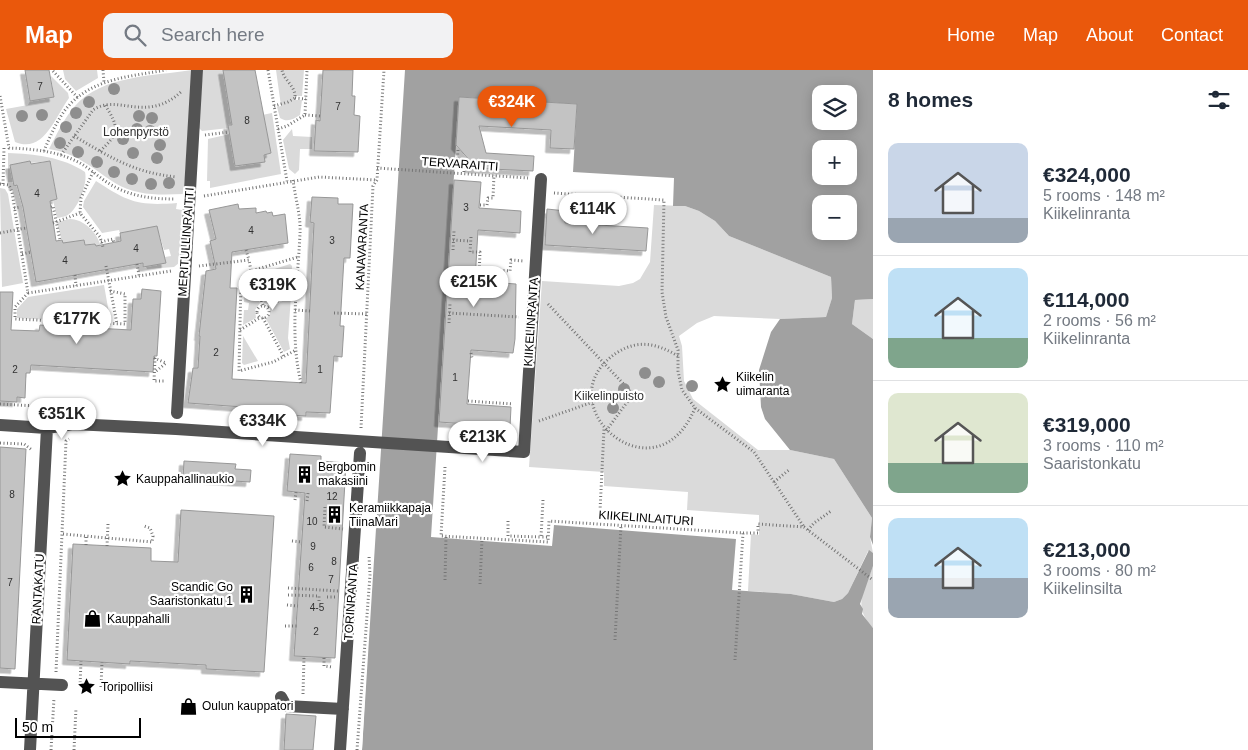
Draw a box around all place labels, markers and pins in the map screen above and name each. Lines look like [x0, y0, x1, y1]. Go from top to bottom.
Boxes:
pin: €324K [477, 85, 547, 128]
pin: €114K [558, 192, 628, 235]
pin: €215K [439, 266, 509, 308]
pin: €319K [238, 268, 308, 311]
pin: €177K [42, 302, 112, 345]
place label: Kiikelin uimaranta [736, 370, 790, 398]
place icon: Kiikelin uimaranta [712, 374, 732, 394]
pin: €351K [27, 398, 97, 440]
pin: €334K [228, 404, 298, 447]
pin: €213K [448, 420, 518, 463]
place label: Bergbomin makasiini [318, 460, 376, 488]
building icon: Bergbomin makasiini [294, 464, 314, 484]
place icon: Kauppahallinaukio [112, 469, 132, 489]
place label: Kauppahallinaukio [136, 472, 234, 486]
place label: Keramiikkapaja TiinaMari [349, 501, 431, 529]
building icon: Keramiikkapaja TiinaMari [325, 505, 345, 525]
place label: Scandic Go Saaristonkatu 1 [150, 580, 233, 608]
building icon: Scandic Go Saaristonkatu 1 [237, 584, 257, 604]
shop icon: Kauppahalli [83, 609, 103, 629]
place label: Kauppahalli [107, 612, 170, 626]
place icon: Toripolliisi [77, 677, 97, 697]
place label: Toripolliisi [101, 680, 153, 694]
shop icon: Oulun kauppatori [178, 696, 198, 716]
place label: Oulun kauppatori [202, 699, 293, 713]

